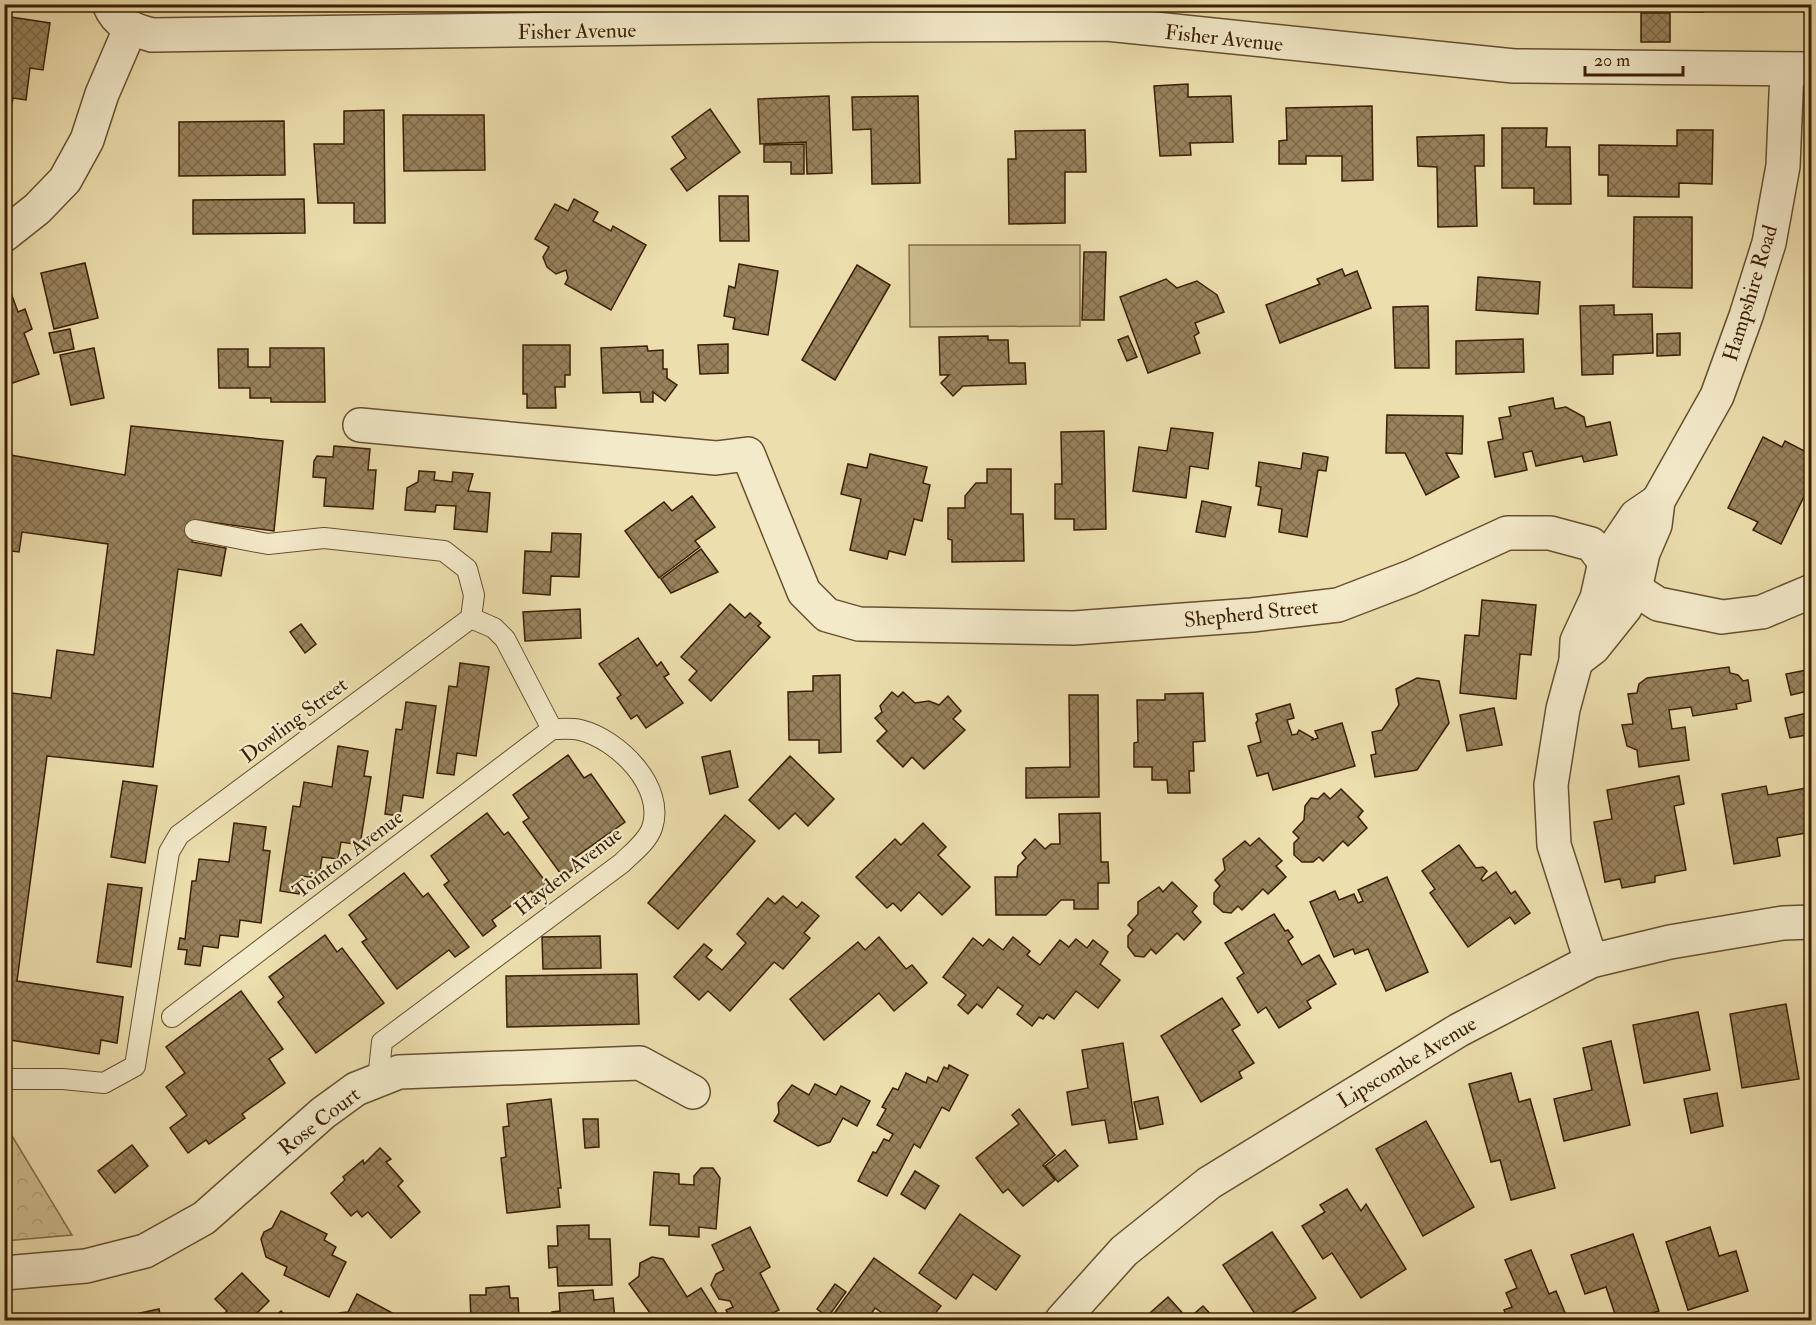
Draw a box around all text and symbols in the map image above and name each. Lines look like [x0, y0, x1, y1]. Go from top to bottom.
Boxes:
street label: Fisher Avenue [518, 17, 637, 46]
street label: Fisher Avenue [1164, 19, 1285, 58]
scale bar [1585, 39, 1682, 77]
text: 20 m [1594, 49, 1630, 72]
street label: Hampshire Road [1717, 221, 1784, 365]
street label: Shepherd Street [1183, 593, 1320, 634]
street label: Dowling Street [235, 671, 353, 769]
street label: Tointon Avenue [287, 804, 409, 905]
street label: Hayden Avenue [509, 821, 628, 922]
street label: Lipscombe Avenue [1333, 1010, 1482, 1115]
street label: Rose Court [273, 1081, 366, 1162]

